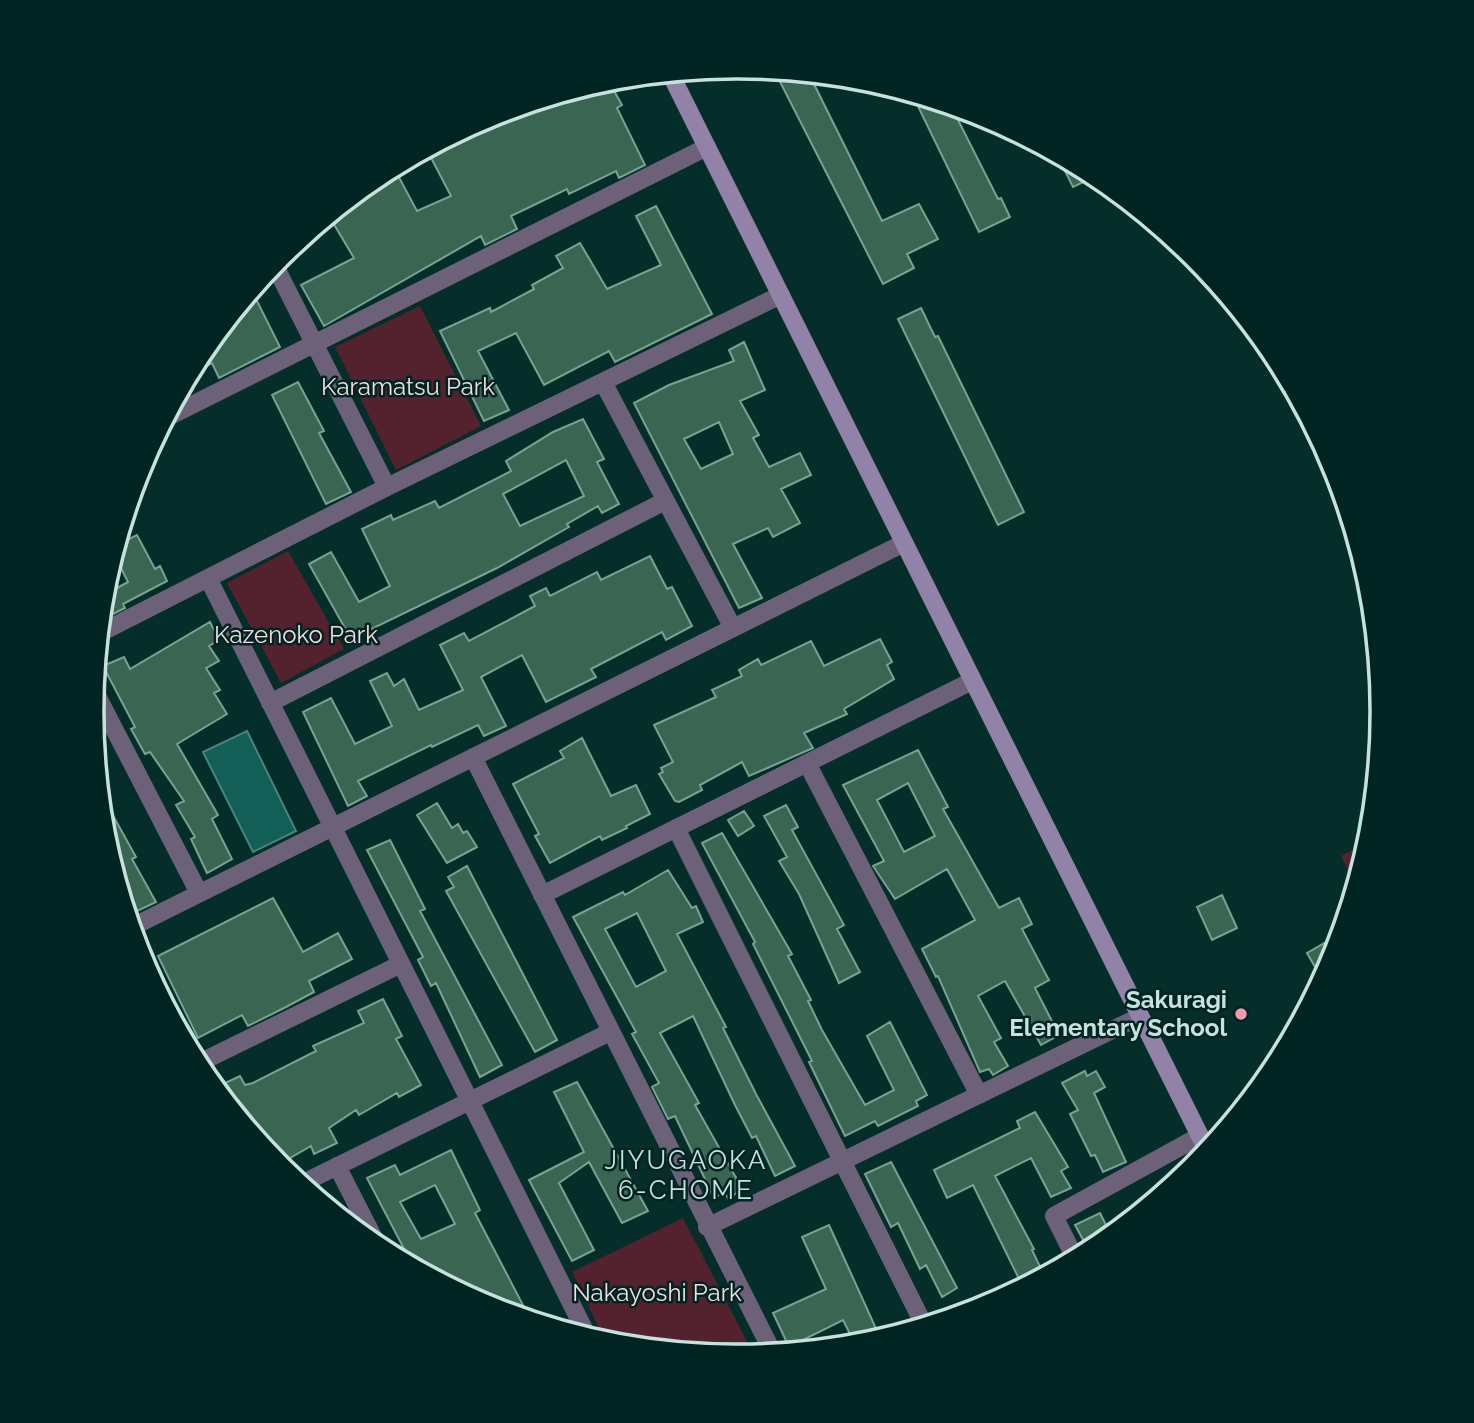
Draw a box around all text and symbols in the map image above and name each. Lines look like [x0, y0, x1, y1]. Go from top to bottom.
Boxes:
park label: Karamatsu Park [321, 372, 495, 401]
park label: Kazenoko Park [214, 620, 378, 649]
place label: Sakuragi Elementary School [1009, 985, 1227, 1042]
marker: Sakuragi Elementary School [1233, 1006, 1249, 1022]
district label: JIYUGAOKA 6-CHOME [605, 1145, 767, 1205]
park label: Nakayoshi Park [572, 1278, 742, 1307]

